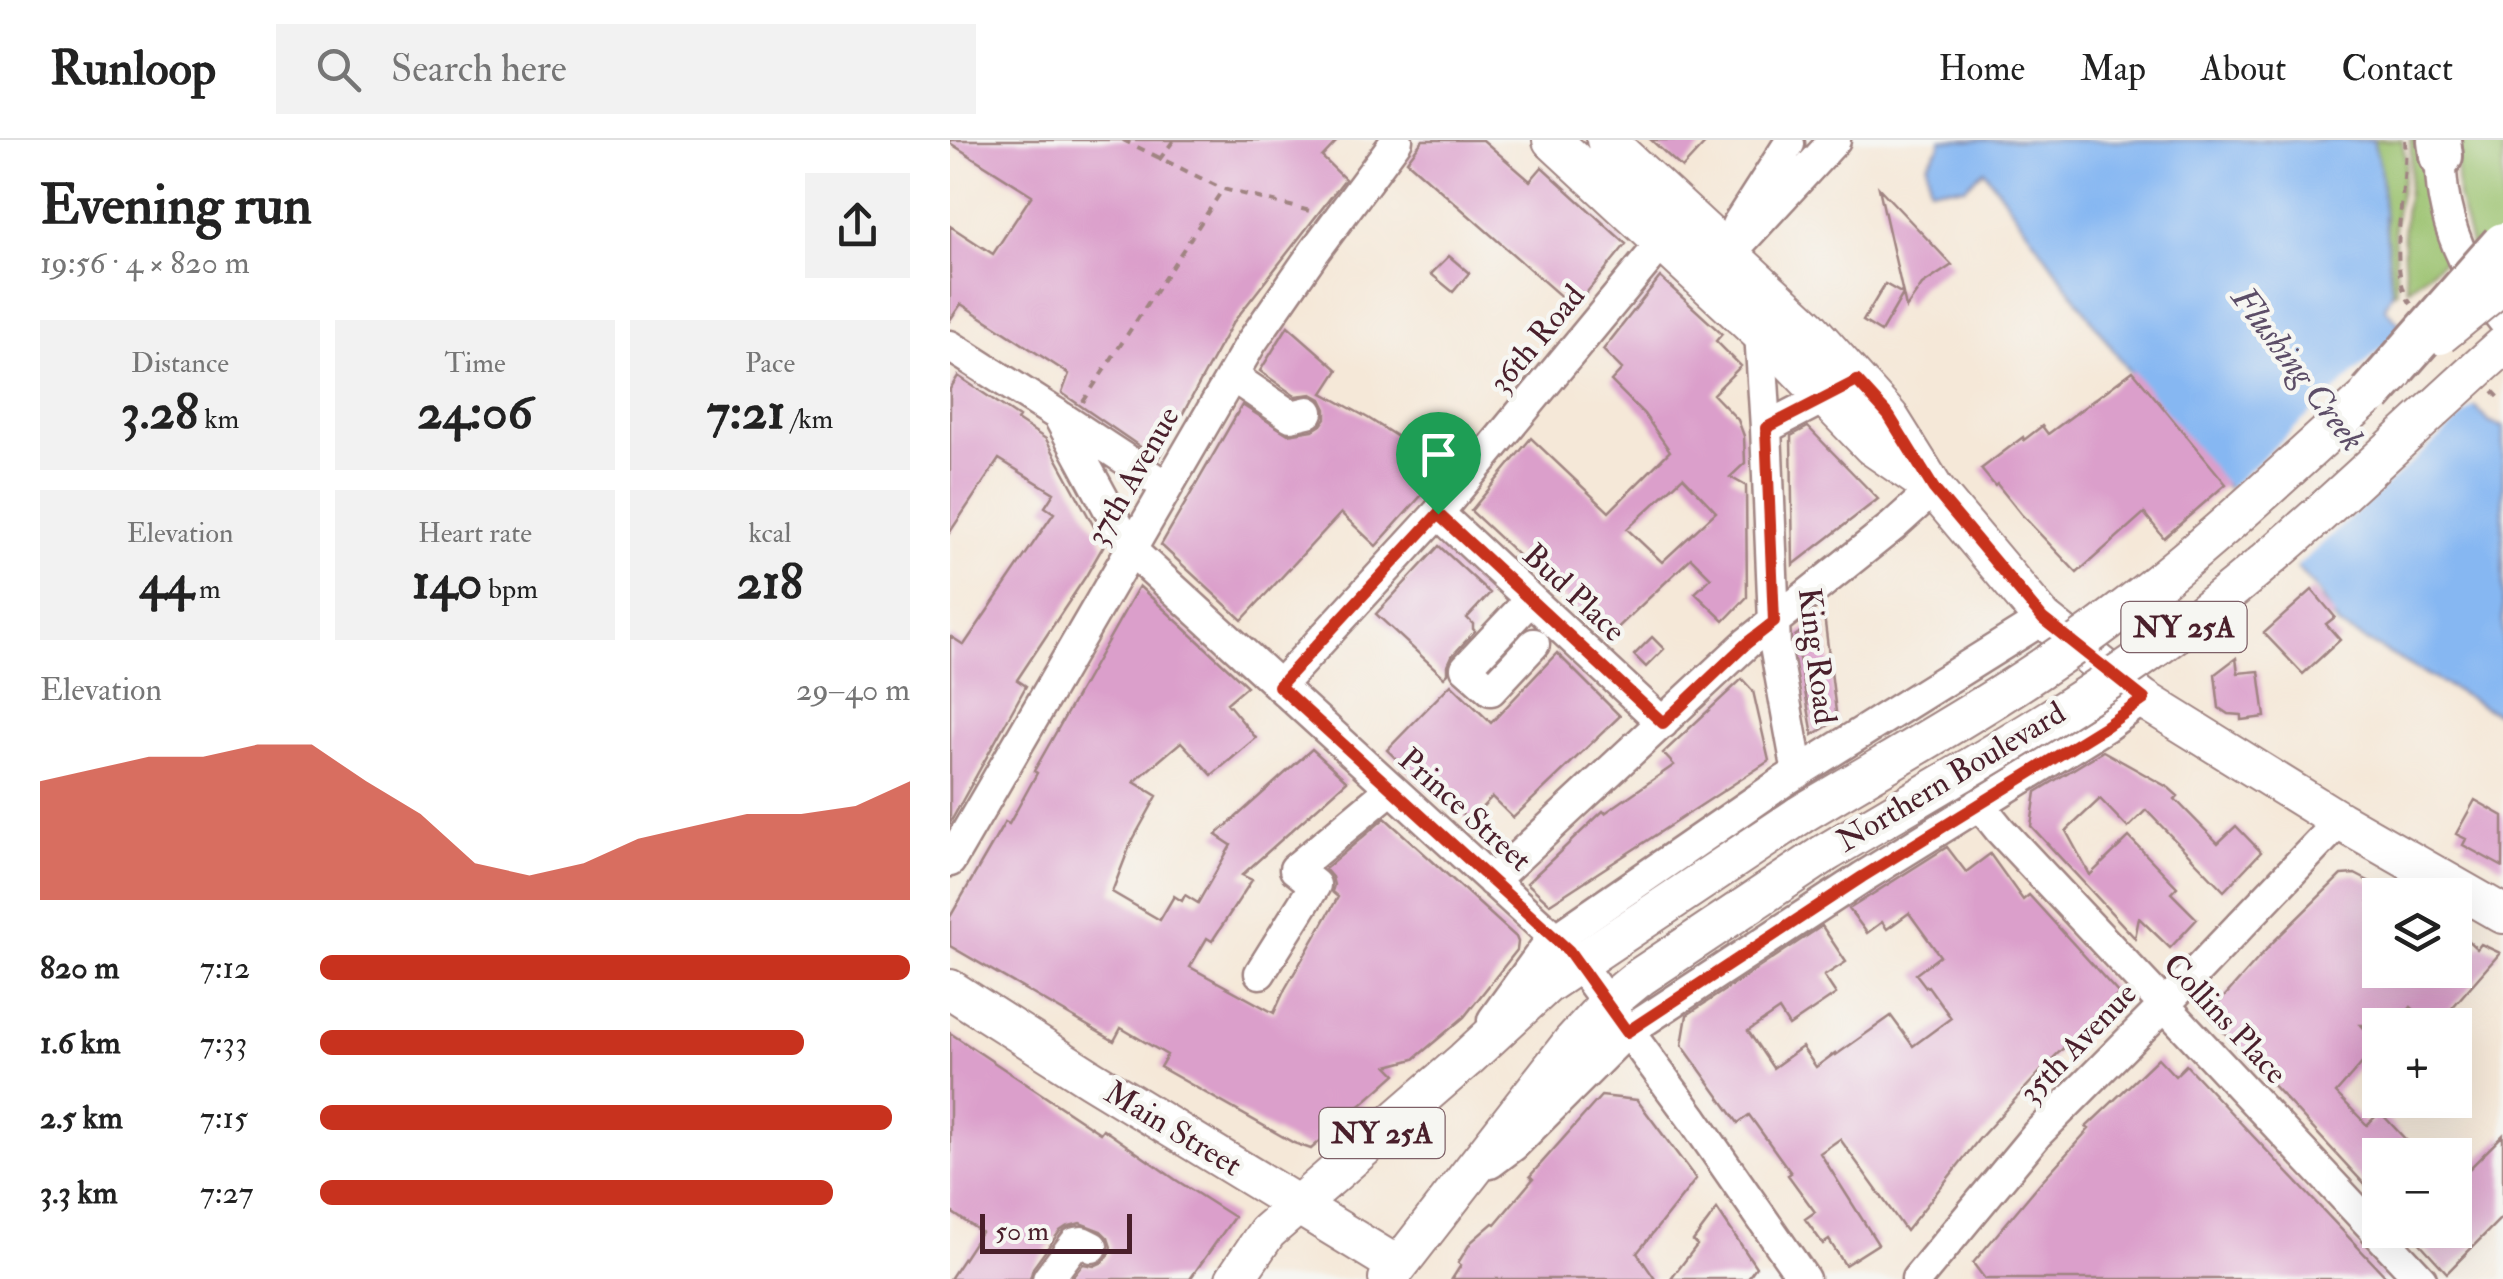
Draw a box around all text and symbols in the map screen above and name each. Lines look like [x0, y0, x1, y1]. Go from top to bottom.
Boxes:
search box [276, 24, 976, 114]
text: Runloop [50, 39, 216, 99]
icon: search [311, 42, 366, 97]
text: Search here [391, 45, 567, 93]
text: Home [1938, 47, 2025, 91]
text: Map [2080, 47, 2146, 91]
text: About [2201, 47, 2286, 91]
text: Contact [2341, 47, 2453, 91]
text: Evening run [40, 171, 312, 240]
button: share [805, 173, 910, 278]
text: 19:56 · 4 × 820 m [40, 243, 249, 283]
street label: 36th Road [1480, 276, 1594, 401]
water label: Flushing Creek [2221, 276, 2374, 460]
text: Distance [131, 346, 229, 381]
text: Time [444, 346, 506, 381]
text: Pace [745, 346, 795, 381]
text: 3.28 [121, 381, 198, 444]
text: 24:06 [417, 381, 533, 444]
text: 7:21 [707, 381, 785, 444]
street label: 37th Avenue [1077, 400, 1189, 552]
text: km [198, 402, 239, 437]
text: /km [785, 402, 833, 437]
pin [1396, 412, 1481, 515]
icon: arrive [1411, 427, 1466, 482]
text: Elevation [127, 516, 233, 551]
text: Heart rate [418, 516, 532, 551]
text: kcal [749, 516, 791, 551]
street label: Bud Place [1514, 535, 1634, 651]
text: 44 [139, 551, 193, 614]
text: 140 [412, 551, 482, 614]
text: 218 [737, 551, 803, 614]
text: m [193, 572, 221, 607]
text: bpm [482, 572, 538, 607]
street label: King Road [1789, 586, 1845, 727]
road number: NY 25A [2122, 602, 2246, 652]
text: Elevation [40, 670, 162, 710]
text: 29–40 m [796, 670, 910, 710]
street label: Northern Boulevard [1829, 693, 2073, 861]
street label: Prince Street [1390, 740, 1540, 880]
map controls [2362, 878, 2472, 1248]
button: layers [2362, 878, 2472, 988]
street label: Collins Place [2154, 945, 2296, 1093]
text: 820 m [40, 948, 119, 988]
text: 7:12 [200, 948, 250, 988]
street label: 35th Avenue [2011, 974, 2145, 1112]
button: + [2362, 1008, 2472, 1118]
text: 1.6 km [40, 1023, 121, 1063]
text: 7:33 [200, 1023, 247, 1063]
street label: Main Street [1097, 1073, 1249, 1185]
text: 2.5 km [40, 1098, 123, 1138]
text: 7:15 [200, 1098, 248, 1138]
road number: NY 25A [1320, 1108, 1444, 1158]
button: − [2362, 1138, 2472, 1248]
text: 3.3 km [40, 1173, 118, 1213]
text: 7:27 [200, 1173, 253, 1213]
scale bar [980, 1209, 1132, 1254]
text: 50 m [995, 1214, 1049, 1249]

